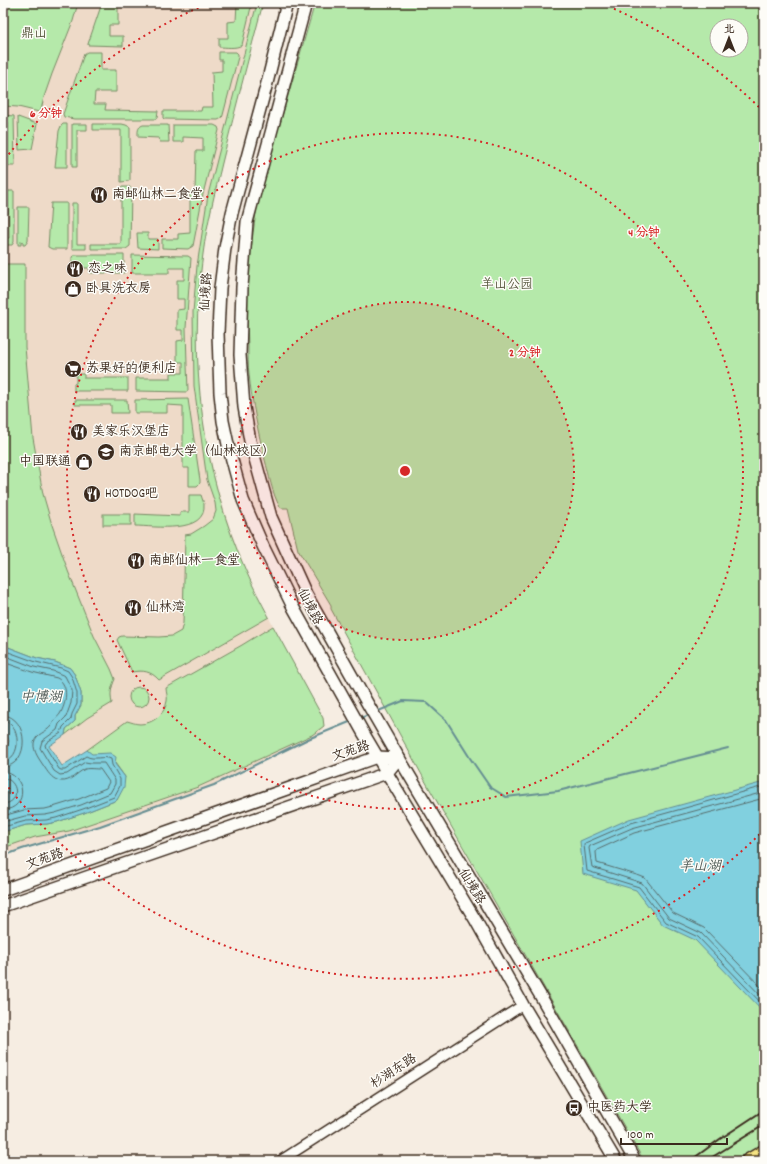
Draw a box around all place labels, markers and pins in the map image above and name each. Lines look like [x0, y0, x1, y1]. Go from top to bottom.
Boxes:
restaurant icon: 南邮仙林二食堂 [89, 185, 109, 205]
place label: 南邮仙林二食堂 [112, 186, 203, 205]
restaurant icon: 恋之味 [65, 259, 85, 279]
place label: 恋之味 [88, 260, 127, 279]
shop icon: 卧具洗衣房 [63, 279, 83, 299]
place label: 卧具洗衣房 [86, 280, 151, 299]
supermarket icon: 苏果好的便利店 [63, 359, 83, 379]
place label: 苏果好的便利店 [86, 360, 177, 379]
restaurant icon: 美家乐汉堡店 [69, 422, 89, 442]
place label: 美家乐汉堡店 [92, 423, 170, 442]
school or university icon: 南京邮电大学（仙林校区） [96, 442, 116, 462]
place label: 南京邮电大学（仙林校区） [119, 443, 275, 462]
shop icon: 中国联通 [74, 452, 94, 472]
place label: 中国联通 [19, 453, 71, 472]
centre of rings [398, 464, 412, 478]
restaurant icon: HOTDOG吧 [82, 484, 102, 504]
place label: HOTDOG吧 [105, 485, 158, 504]
restaurant icon: 南邮仙林一食堂 [126, 551, 146, 571]
place label: 南邮仙林一食堂 [149, 552, 240, 571]
restaurant icon: 仙林湾 [123, 598, 143, 618]
place label: 仙林湾 [146, 599, 185, 618]
bus stop icon: 中医药大学 [564, 1098, 584, 1118]
place label: 中医药大学 [587, 1099, 652, 1118]

